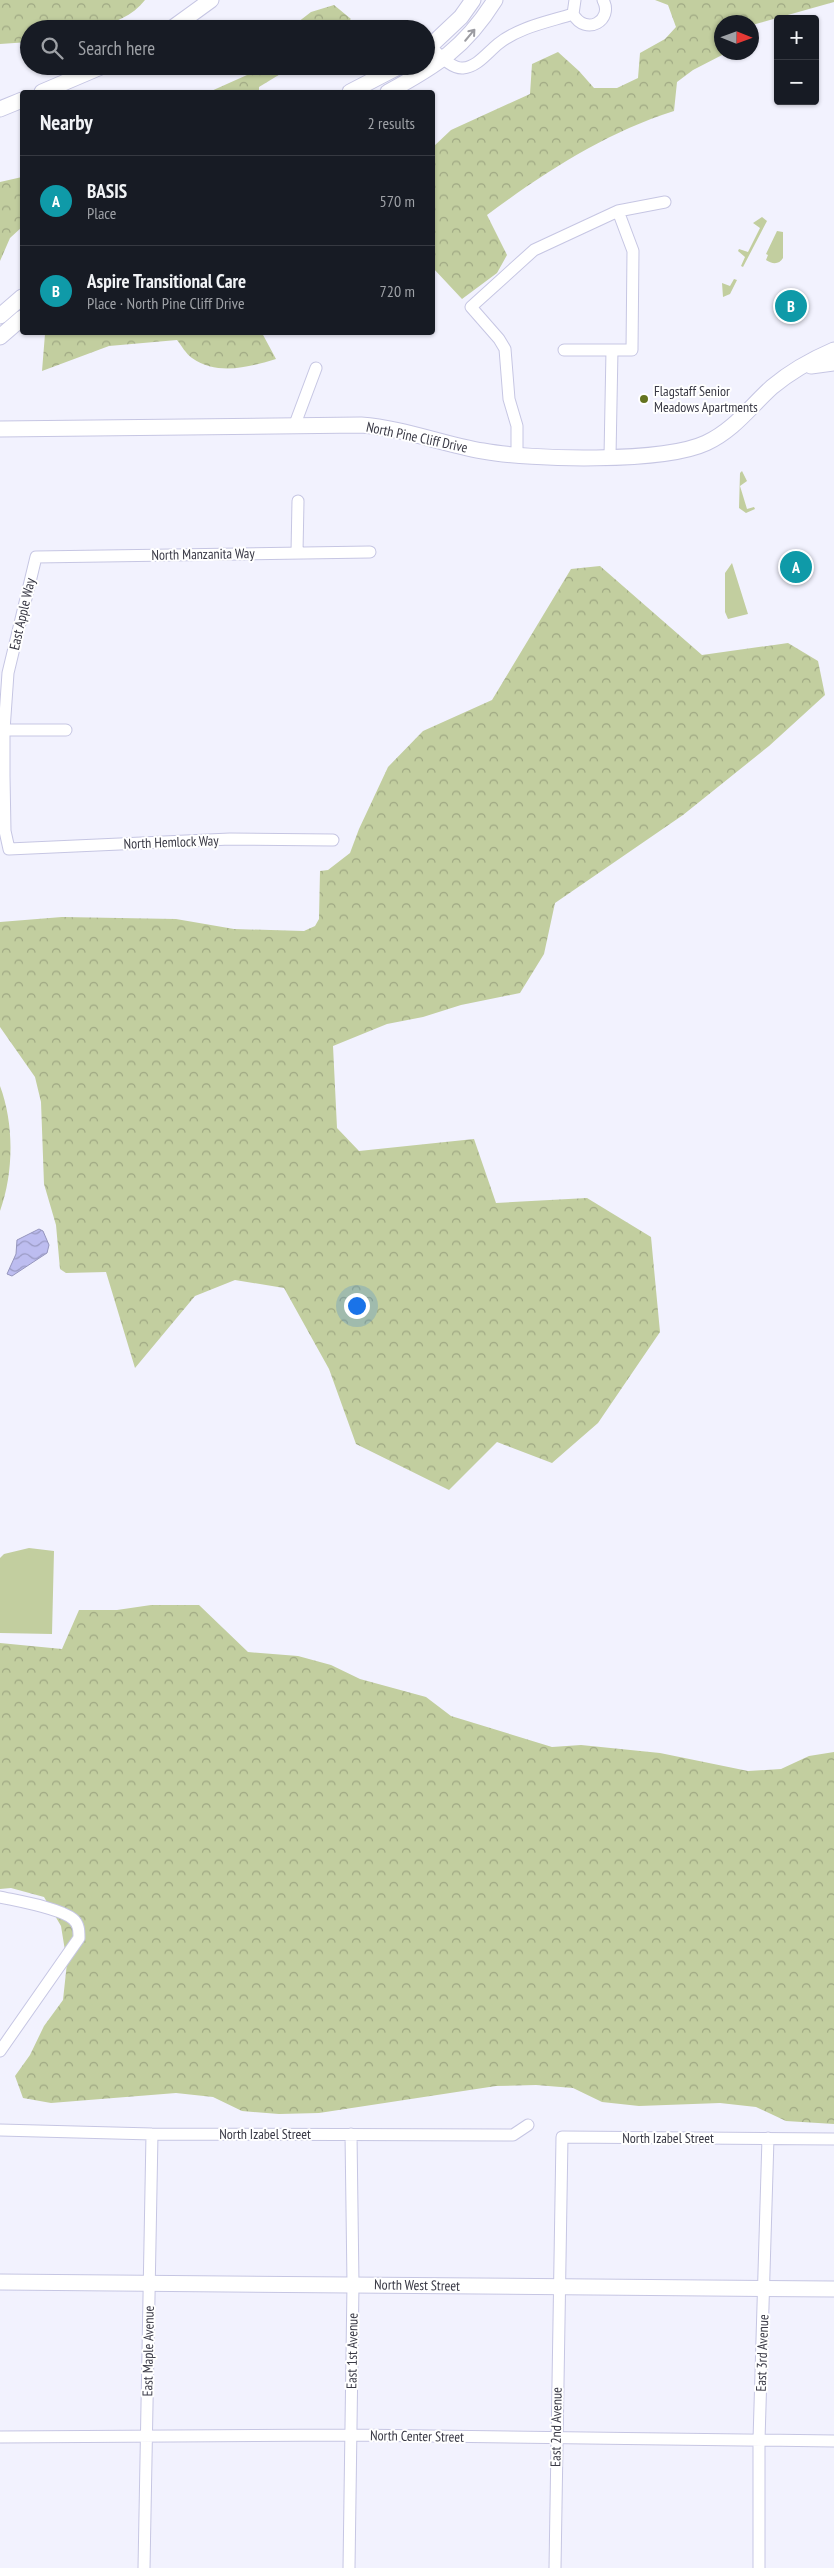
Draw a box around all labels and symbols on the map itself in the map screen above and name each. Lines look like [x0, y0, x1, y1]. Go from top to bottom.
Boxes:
north arrow [714, 15, 759, 60]
one-way arrow [464, 29, 475, 42]
pin: B [775, 287, 807, 325]
place label: Flagstaff Senior Meadows Apartments [654, 382, 758, 416]
marker: Flagstaff Senior Meadows Apartments [638, 393, 650, 405]
street label: North Pine Cliff Drive [365, 417, 470, 457]
street label: North Manzanita Way [151, 544, 255, 564]
pin: A [780, 548, 812, 586]
street label: East Apple Way [5, 576, 39, 652]
street label: North Hemlock Way [123, 831, 220, 853]
your location [344, 1293, 370, 1319]
street label: North Izabel Street [219, 2125, 311, 2143]
street label: North Izabel Street [622, 2129, 714, 2147]
street label: North West Street [374, 2275, 460, 2295]
street label: East Maple Avenue [138, 2305, 158, 2397]
street label: East 1st Avenue [342, 2313, 362, 2389]
street label: East 3rd Avenue [752, 2314, 772, 2392]
street label: East 2nd Avenue [546, 2387, 566, 2467]
street label: North Center Street [370, 2426, 464, 2446]

